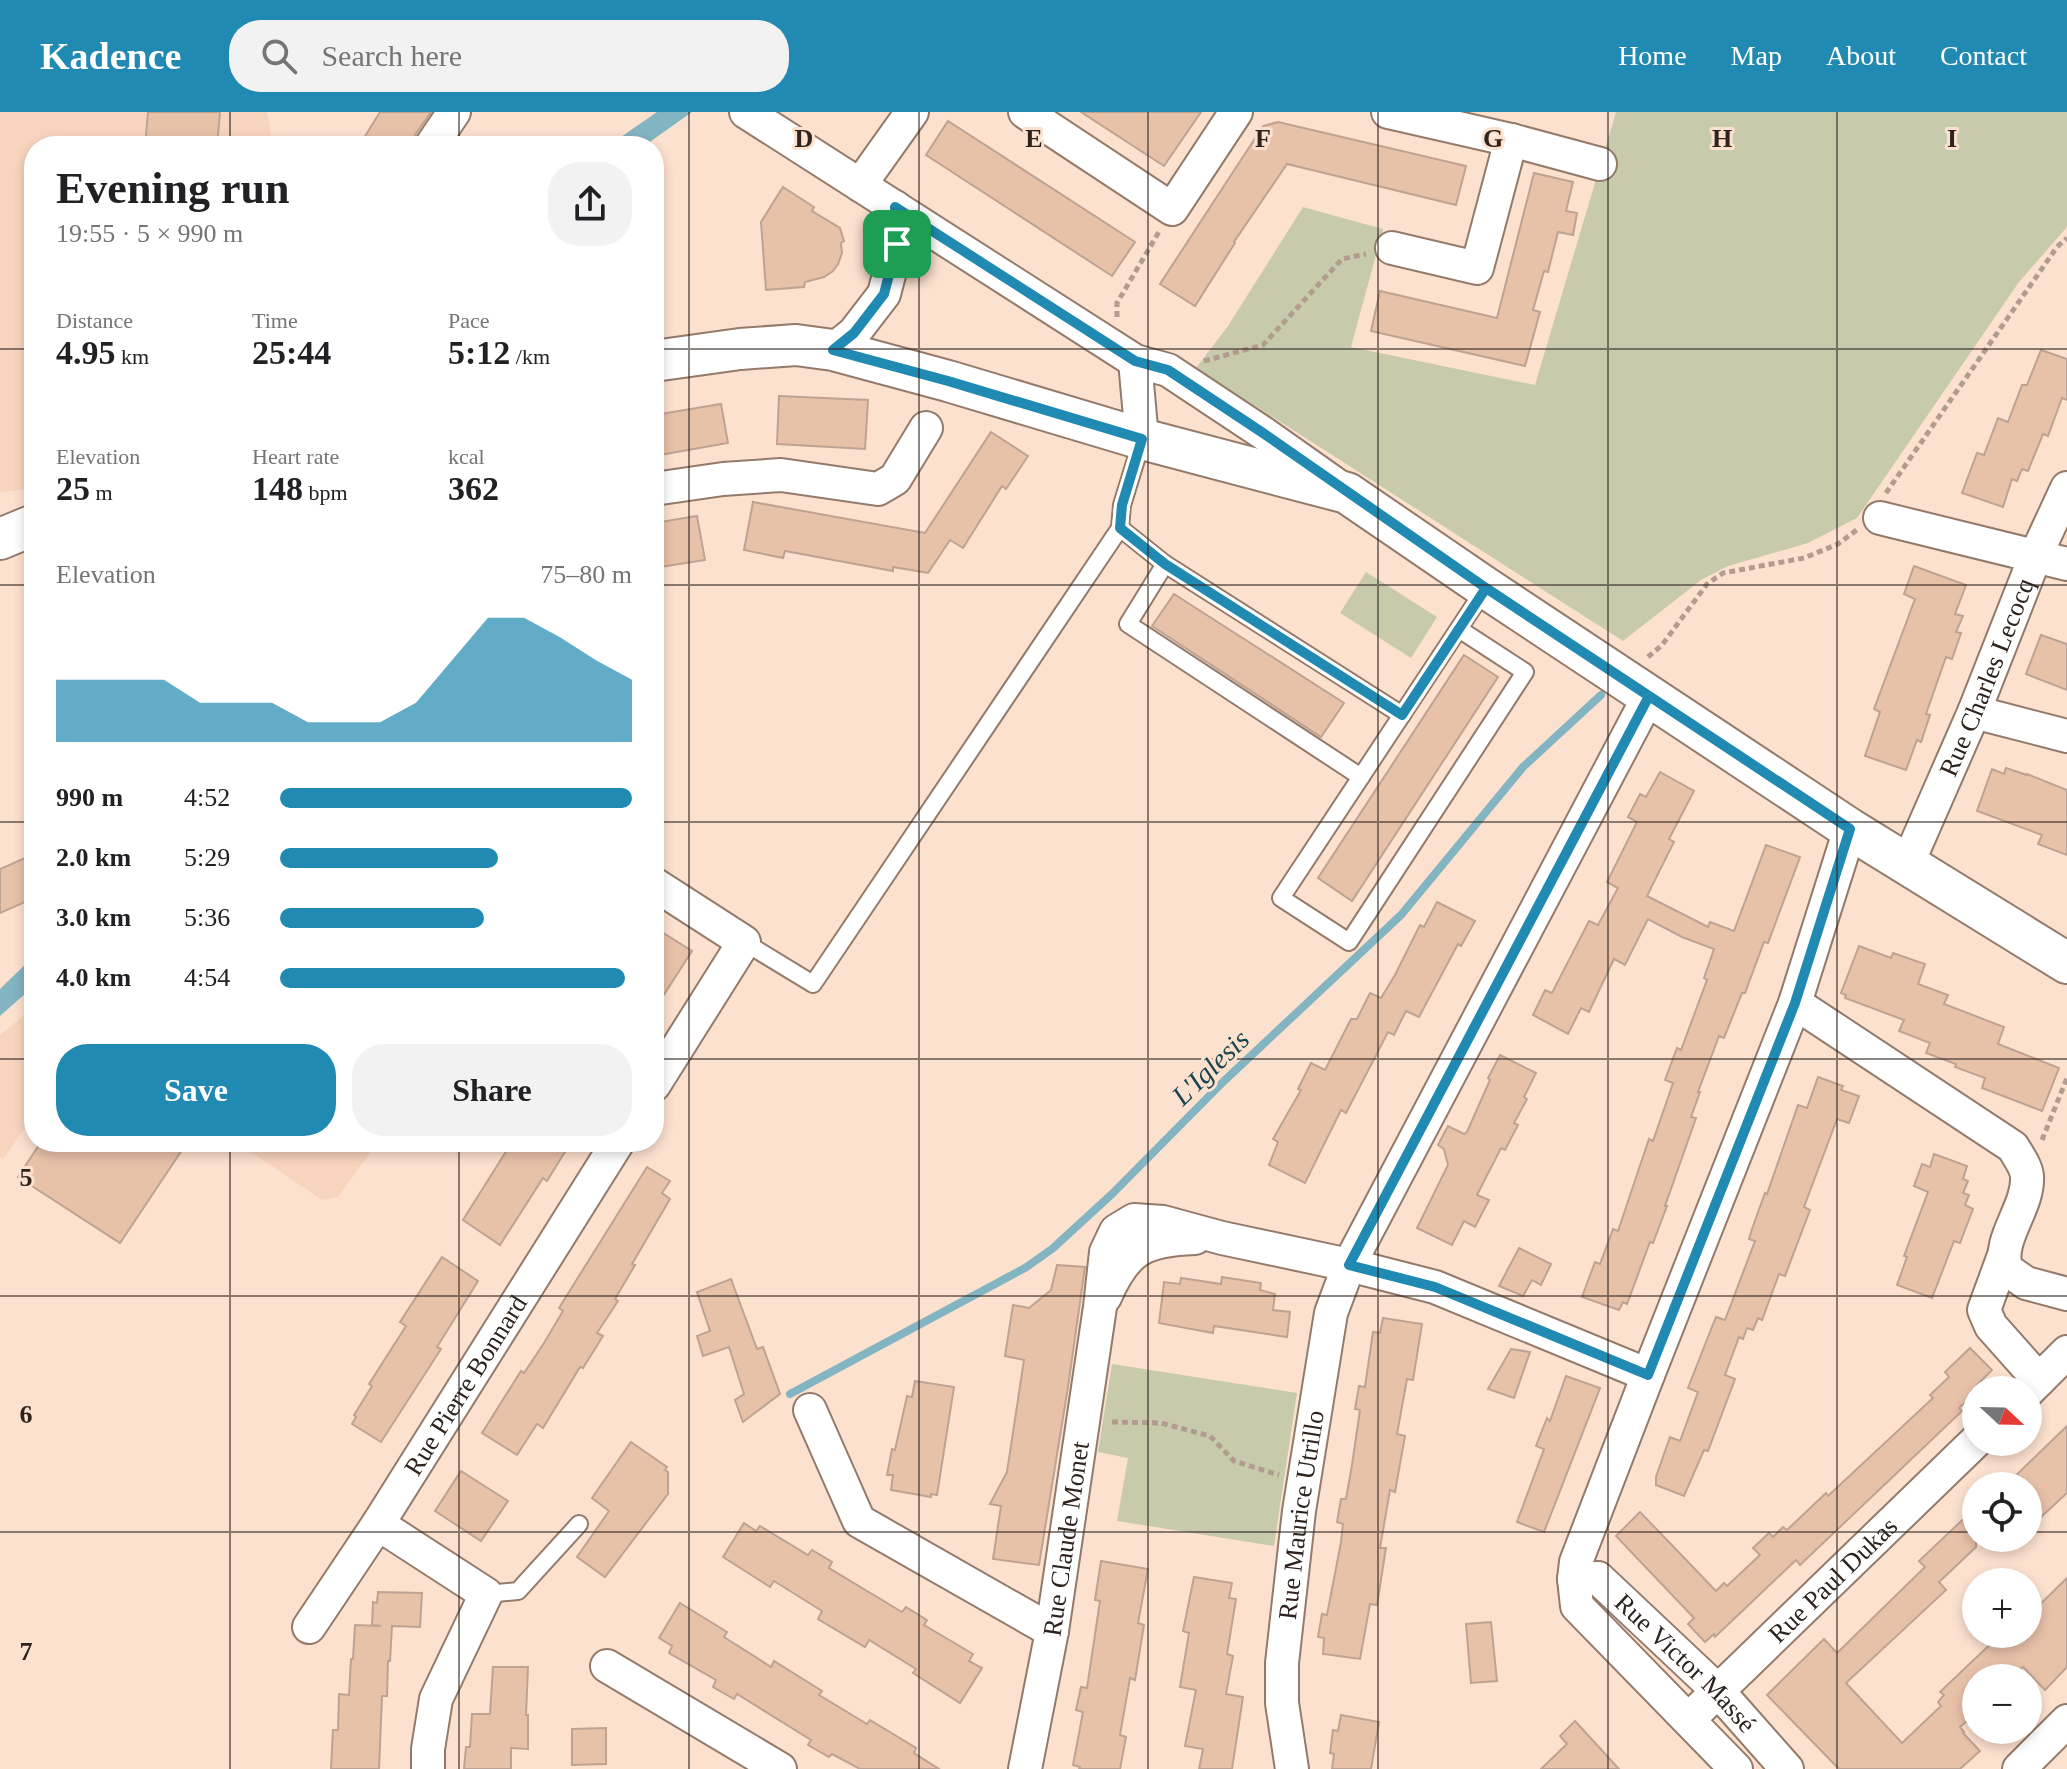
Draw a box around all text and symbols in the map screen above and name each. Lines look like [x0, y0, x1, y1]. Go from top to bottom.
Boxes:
search box [229, 20, 789, 92]
icon: search [257, 34, 301, 78]
text: Kadence [40, 35, 181, 77]
text: Search here [321, 39, 462, 72]
text: Home [1618, 40, 1687, 71]
text: Map [1731, 40, 1782, 71]
text: About [1826, 40, 1896, 71]
text: Contact [1940, 40, 2027, 71]
text: D [795, 124, 813, 153]
text: E [1025, 124, 1043, 153]
text: F [1255, 124, 1271, 153]
text: G [1483, 124, 1503, 153]
text: H [1712, 124, 1732, 153]
text: I [1947, 124, 1957, 153]
button: share [548, 162, 632, 246]
text: Evening run [56, 164, 290, 213]
pin [863, 210, 931, 278]
text: 19:55 · 5 × 990 m [56, 219, 243, 248]
icon: arrive [875, 222, 919, 266]
text: Distance [56, 308, 133, 333]
text: Time [252, 308, 298, 333]
text: Pace [448, 308, 490, 333]
text: 4.95 [56, 334, 116, 371]
text: 25:44 [252, 334, 331, 371]
text: 5:12 [448, 334, 510, 371]
text: km [116, 344, 149, 369]
text: /km [510, 344, 550, 369]
text: Elevation [56, 444, 140, 469]
text: Heart rate [252, 444, 339, 469]
text: kcal [448, 444, 485, 469]
text: 25 [56, 470, 90, 507]
text: 148 [252, 470, 303, 507]
text: 362 [448, 470, 499, 507]
text: m [90, 480, 113, 505]
text: bpm [303, 480, 348, 505]
text: Elevation [56, 560, 156, 589]
text: 75–80 m [540, 560, 632, 589]
street label: Rue Charles Lecocq [1934, 574, 2040, 781]
text: 990 m [56, 783, 123, 812]
text: 4:52 [184, 783, 230, 812]
text: 2.0 km [56, 843, 131, 872]
text: 5:29 [184, 843, 230, 872]
text: 3.0 km [56, 903, 131, 932]
text: 5:36 [184, 903, 230, 932]
text: 4.0 km [56, 963, 131, 992]
text: 4:54 [184, 963, 230, 992]
water label: L'Iglesis [1165, 1023, 1255, 1112]
button: Save [56, 1044, 336, 1136]
button: Share [352, 1044, 632, 1136]
text: 5 [20, 1163, 33, 1192]
street label: Rue Pierre Bonnard [398, 1290, 533, 1481]
north arrow [1962, 1376, 2042, 1456]
map controls [1962, 1376, 2042, 1744]
text: 6 [20, 1400, 33, 1429]
street label: Rue Maurice Utrillo [1273, 1408, 1330, 1621]
street label: Rue Claude Monet [1037, 1439, 1095, 1638]
button: locate [1962, 1472, 2042, 1552]
street label: Rue Paul Dukas [1763, 1511, 1903, 1649]
button: + [1962, 1568, 2042, 1648]
street label: Rue Victor Massé [1609, 1588, 1762, 1738]
text: 7 [20, 1637, 33, 1666]
button: − [1962, 1664, 2042, 1744]

